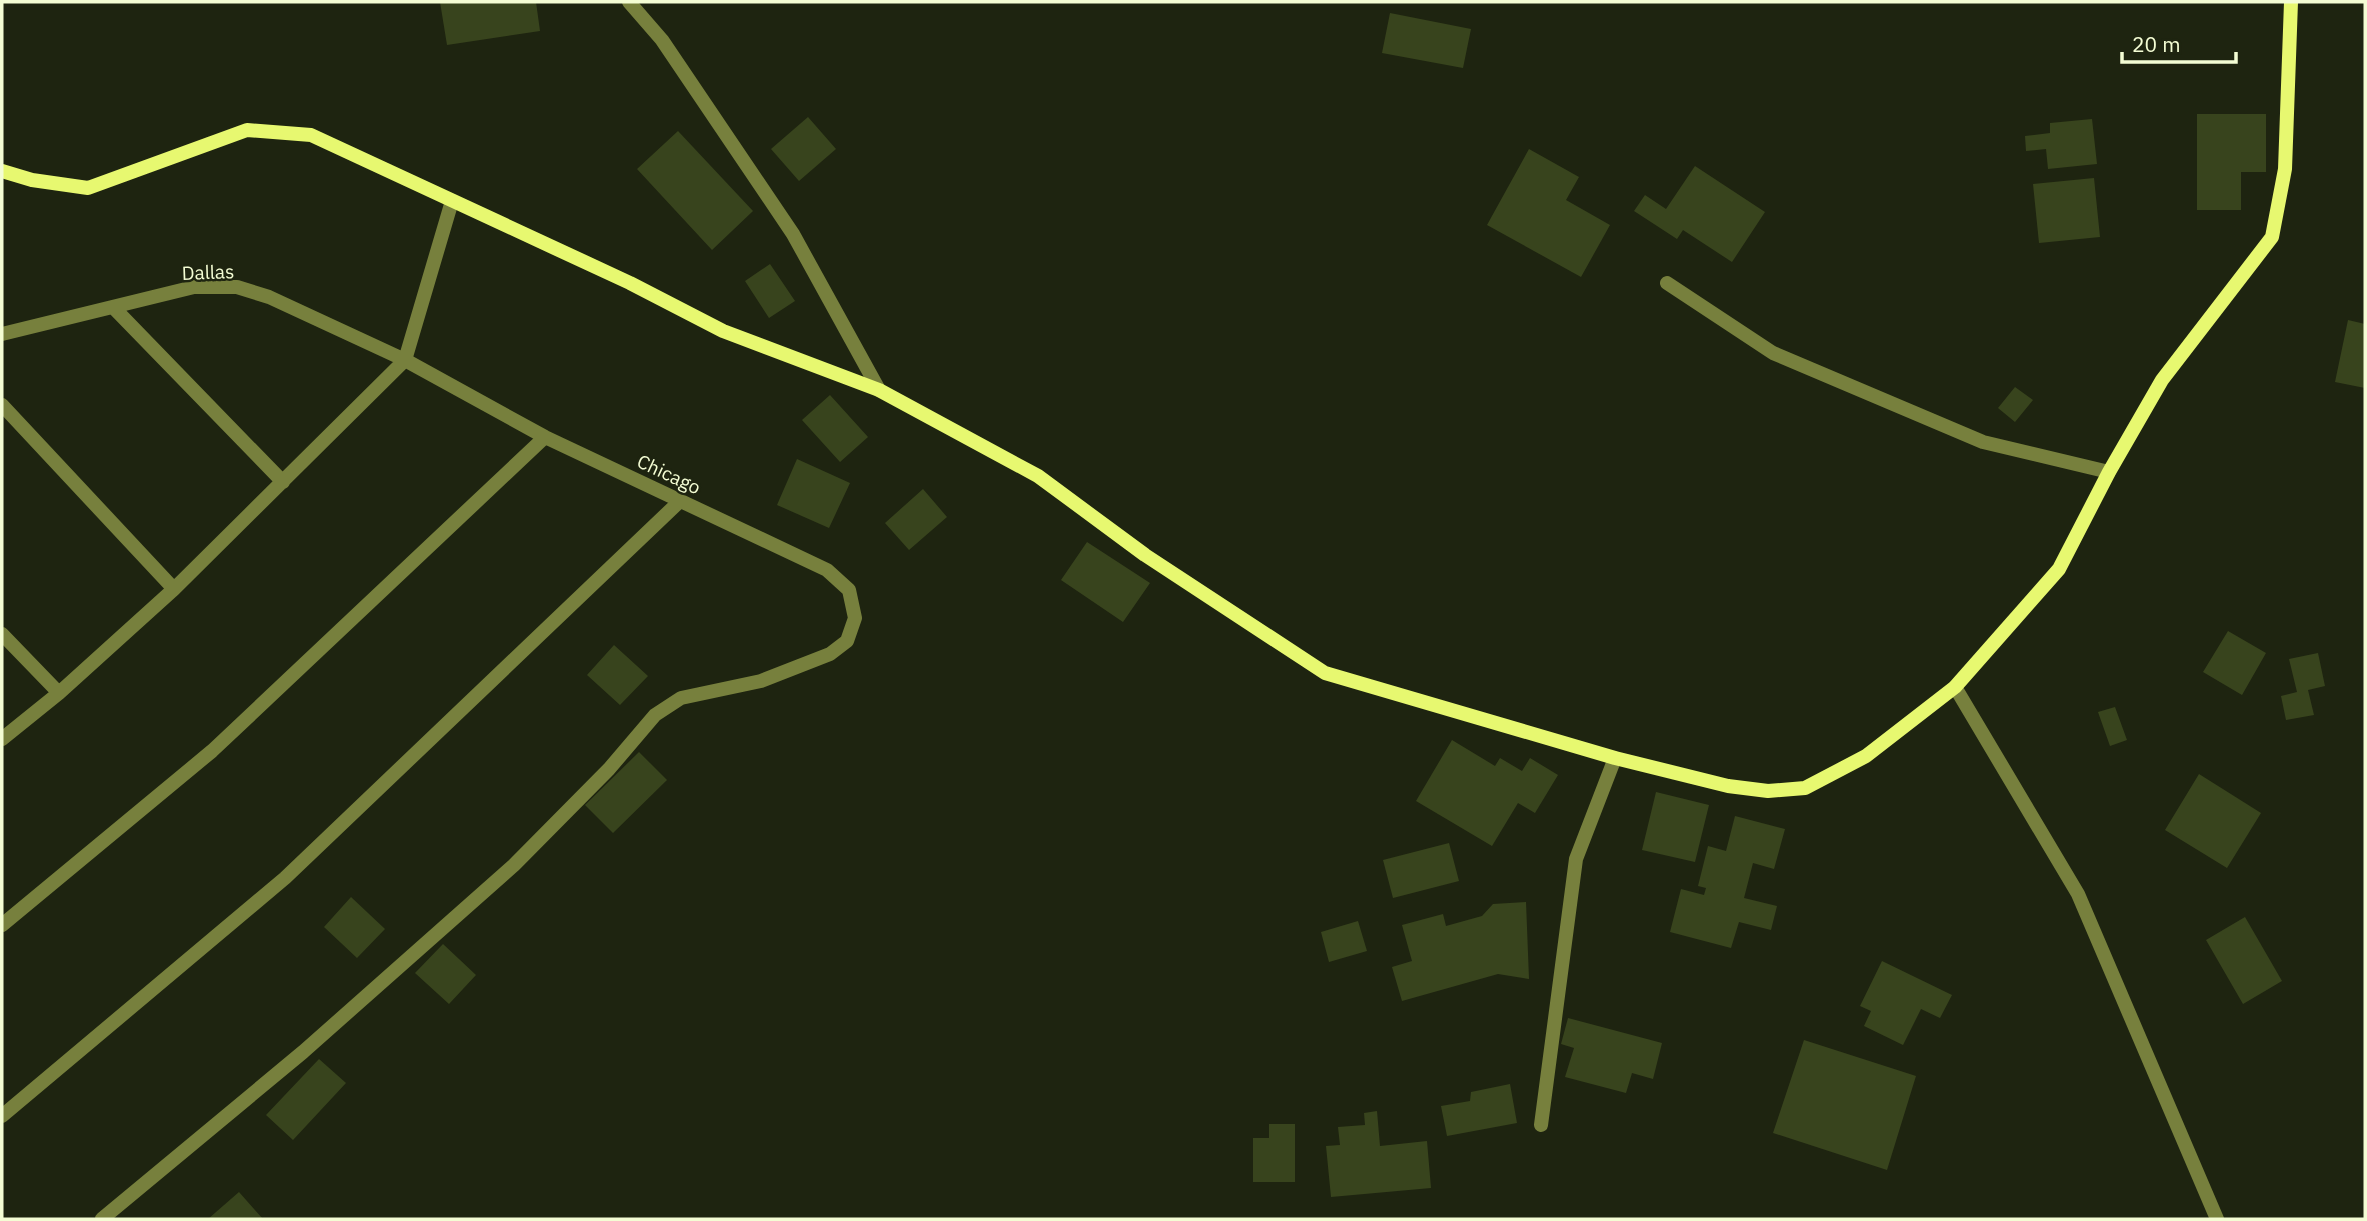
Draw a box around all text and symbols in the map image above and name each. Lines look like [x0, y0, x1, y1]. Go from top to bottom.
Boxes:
scale bar [2122, 21, 2236, 65]
text: 20 m [2132, 30, 2181, 58]
street label: Dallas [181, 259, 235, 285]
street label: Chicago [633, 449, 705, 499]

